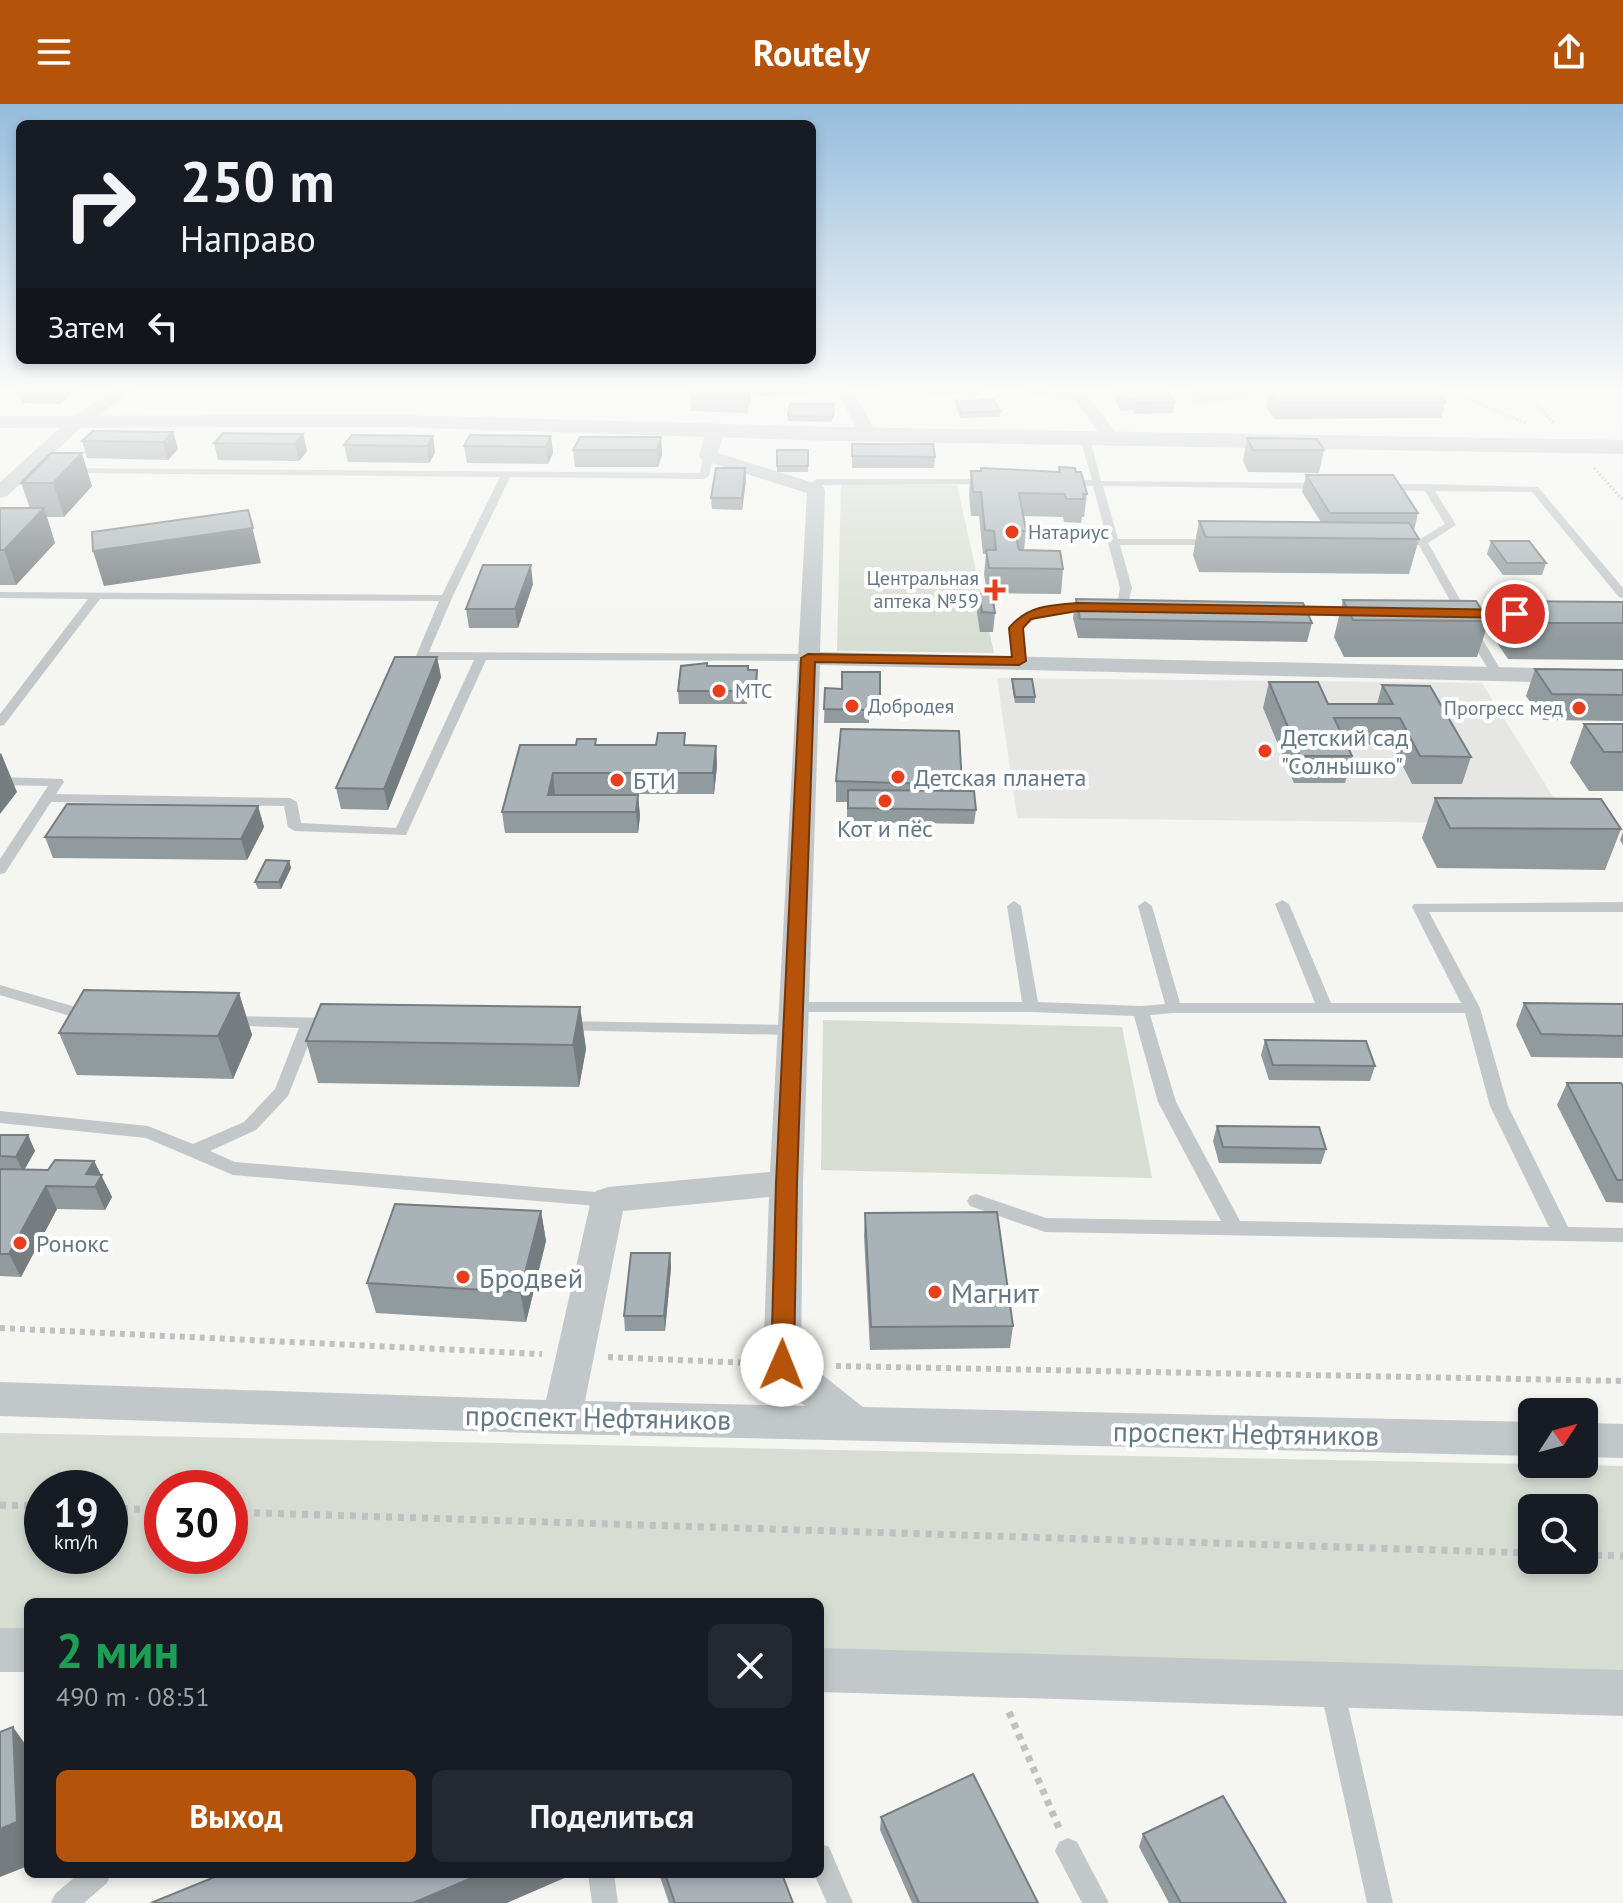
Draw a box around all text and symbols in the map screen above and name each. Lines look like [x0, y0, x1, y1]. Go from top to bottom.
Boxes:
text: Routely [753, 29, 870, 76]
icon: menu [32, 30, 76, 74]
icon: share [1547, 30, 1591, 74]
text: 250 m [180, 145, 335, 217]
icon: right [48, 152, 152, 256]
text: Направо [180, 215, 316, 262]
icon: left [141, 304, 185, 348]
text: Затем [48, 307, 125, 346]
place label: Натариус [1028, 519, 1109, 545]
marker: Натариус [1003, 523, 1021, 541]
place label: Центральная аптека №59 [867, 565, 979, 614]
pin [1481, 580, 1549, 648]
marker: Центральная аптека №59 [986, 581, 1004, 599]
icon: arrive [1493, 592, 1537, 636]
place label: МТС [735, 678, 772, 704]
marker: МТС [710, 682, 728, 700]
place label: Добродея [868, 693, 954, 719]
place label: Прогресс мед [1444, 695, 1563, 721]
marker: Добродея [843, 697, 861, 715]
marker: Прогресс мед [1570, 699, 1588, 717]
place label: Детский сад "Солнышко" [1281, 722, 1409, 781]
marker: Детский сад "Солнышко" [1256, 742, 1274, 760]
place label: Детская планета [914, 762, 1086, 793]
place label: БТИ [633, 765, 676, 796]
marker: Детская планета [889, 768, 907, 786]
marker: БТИ [608, 771, 626, 789]
marker: Кот и пёс [876, 792, 894, 810]
place label: Кот и пёс [837, 813, 933, 844]
place label: Ронокс [36, 1228, 109, 1259]
marker: Ронокс [11, 1234, 29, 1252]
place label: Бродвей [479, 1259, 583, 1296]
marker: Бродвей [454, 1268, 472, 1286]
place label: Магнит [951, 1274, 1040, 1311]
marker: Магнит [926, 1283, 944, 1301]
position arrow [740, 1323, 824, 1407]
street label: проспект Нефтяников [465, 1396, 731, 1438]
north arrow [1518, 1398, 1598, 1478]
map controls [1518, 1398, 1598, 1574]
street label: проспект Нефтяников [1113, 1412, 1379, 1454]
speed limit sign: 30 [144, 1470, 248, 1574]
text: 19 [53, 1486, 99, 1538]
button: search [1518, 1494, 1598, 1574]
text: km/h [54, 1529, 98, 1555]
text: 2 мин [56, 1619, 179, 1681]
button: close [708, 1624, 792, 1708]
text: 490 m · 08:51 [56, 1680, 210, 1713]
button: Выход [56, 1770, 416, 1862]
button: Поделиться [432, 1770, 792, 1862]

